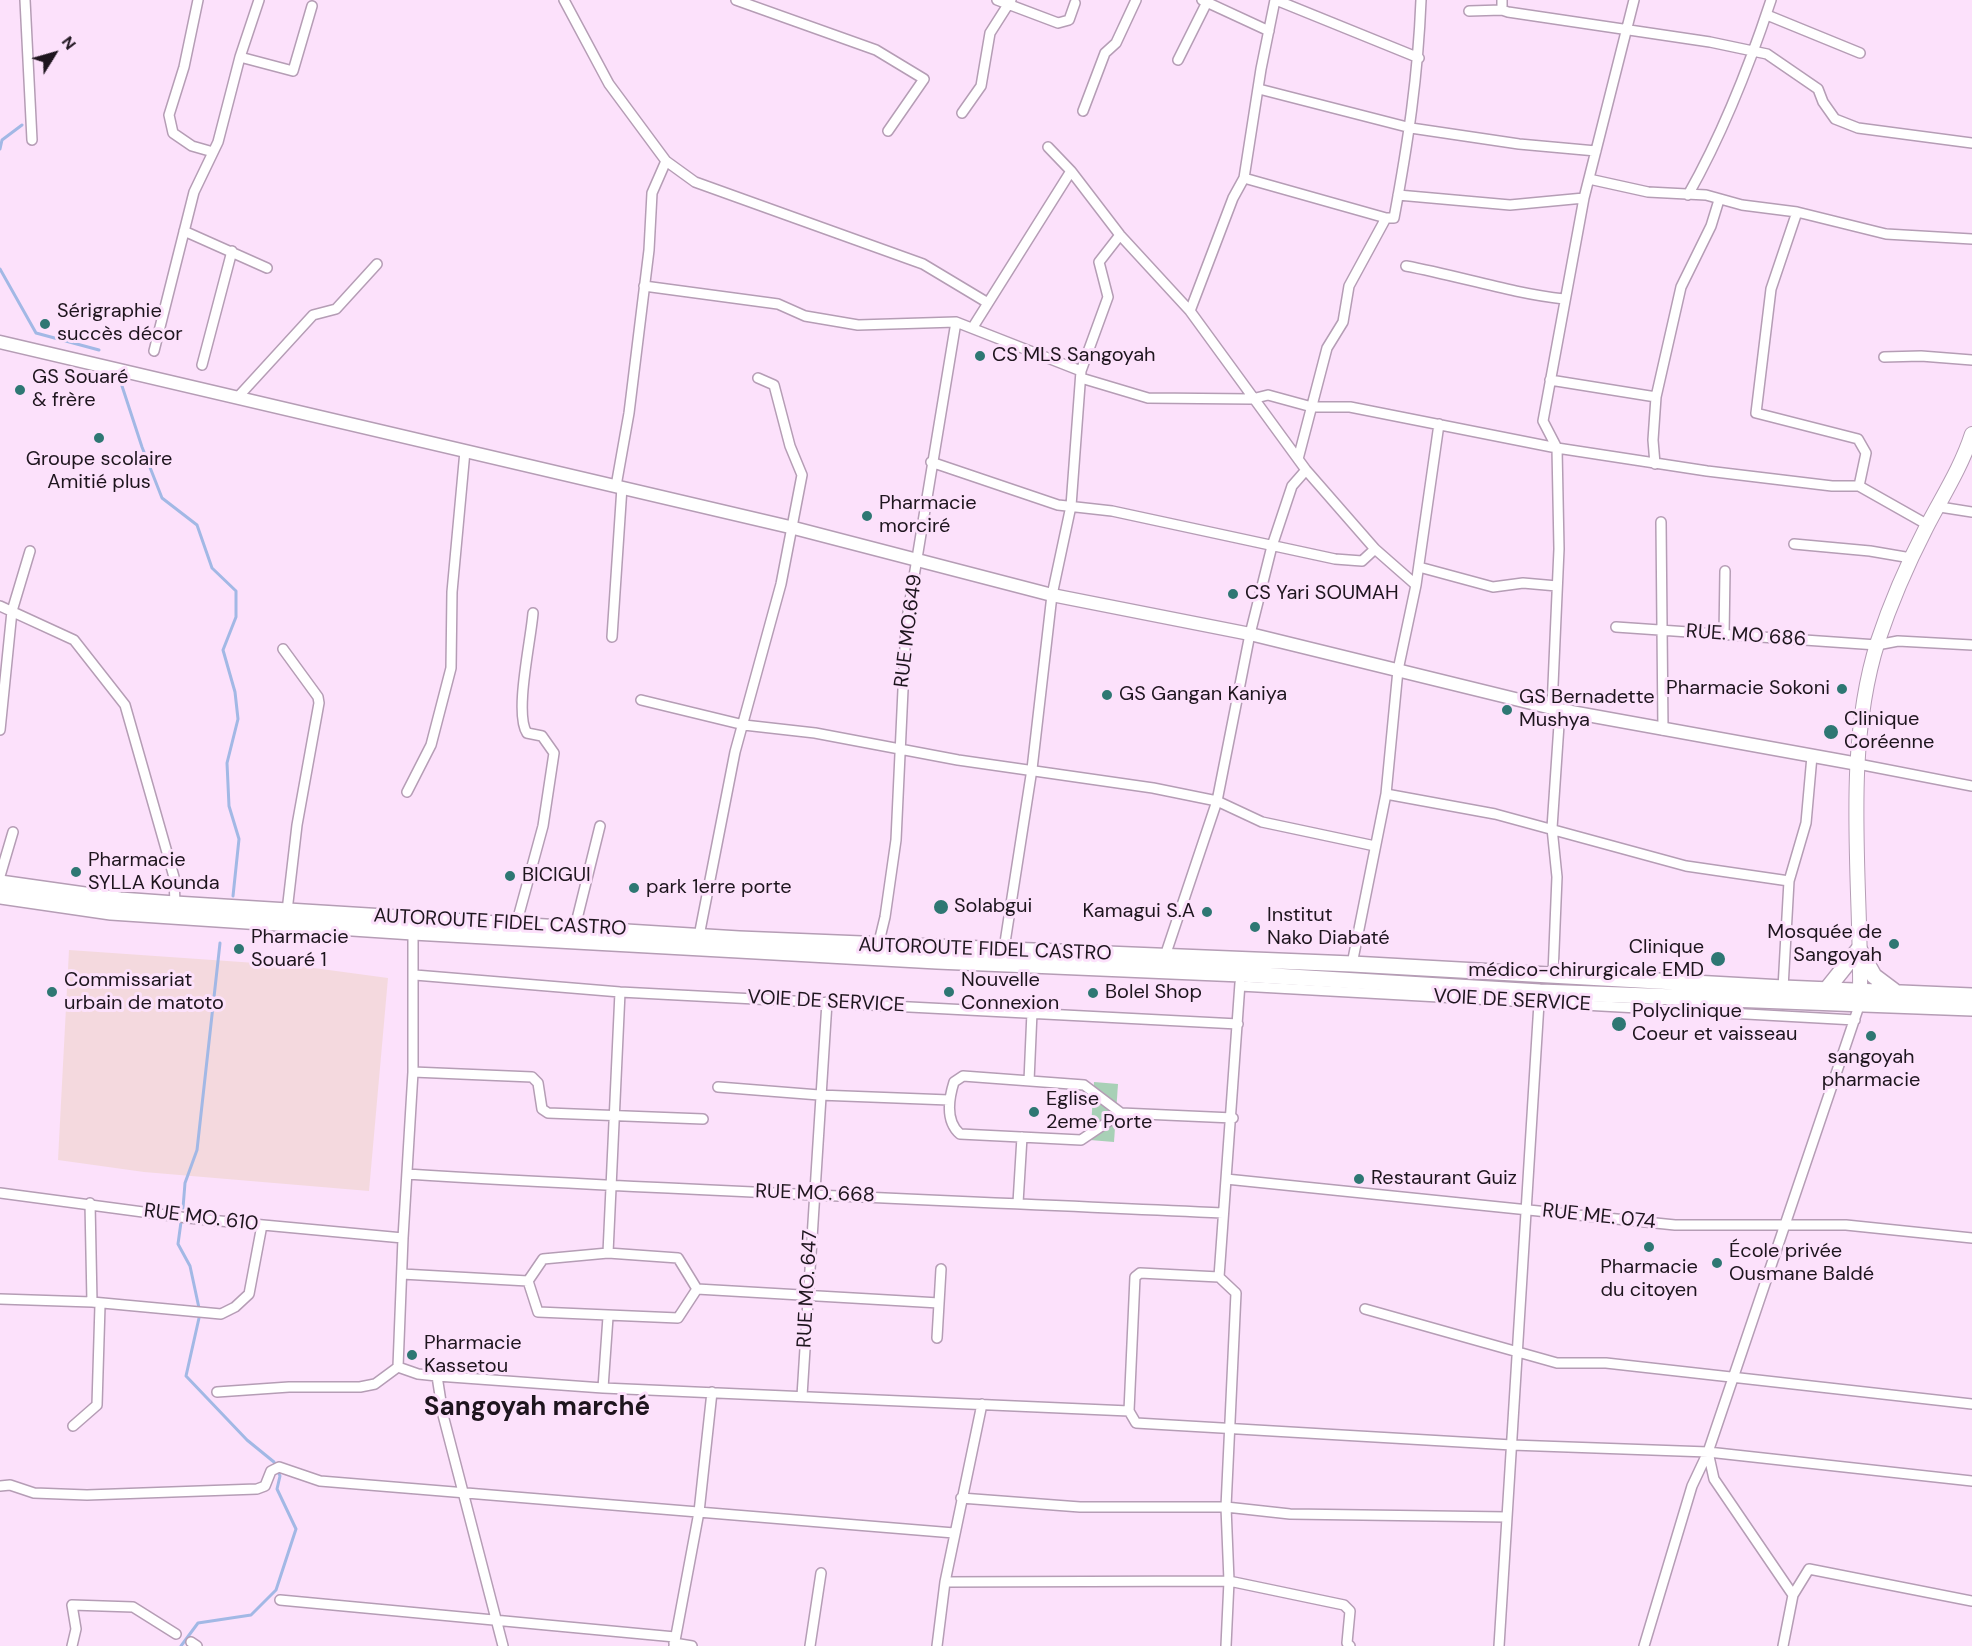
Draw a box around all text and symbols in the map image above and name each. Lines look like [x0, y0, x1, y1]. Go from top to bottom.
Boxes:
north arrow [24, 24, 84, 84]
text: N [57, 32, 81, 54]
place label: Sérigraphie succès décor [57, 300, 183, 347]
marker: Sérigraphie succès décor [38, 317, 52, 331]
place label: CS MLS Sangoyah [992, 344, 1156, 368]
marker: CS MLS Sangoyah [973, 349, 987, 363]
place label: GS Souaré & frère [32, 366, 128, 413]
marker: GS Souaré & frère [13, 383, 27, 397]
marker: Groupe scolaire Amitié plus [92, 431, 106, 445]
place label: Groupe scolaire Amitié plus [26, 448, 172, 495]
place label: Pharmacie morciré [879, 492, 977, 539]
marker: Pharmacie morciré [860, 509, 874, 523]
street label: RUE MO.649 [890, 573, 928, 689]
place label: CS Yari SOUMAH [1245, 582, 1399, 606]
marker: CS Yari SOUMAH [1226, 587, 1240, 601]
street label: RUE. MO 686 [1685, 620, 1807, 652]
place label: Pharmacie Sokoni [1666, 677, 1830, 701]
marker: Pharmacie Sokoni [1835, 682, 1849, 696]
place label: GS Gangan Kaniya [1119, 683, 1287, 707]
place label: GS Bernadette Mushya [1519, 686, 1655, 733]
marker: GS Gangan Kaniya [1100, 688, 1114, 702]
marker: GS Bernadette Mushya [1500, 703, 1514, 717]
place label: Clinique Coréenne [1844, 708, 1934, 755]
marker: Clinique Coréenne [1822, 723, 1840, 741]
place label: Pharmacie SYLLA Kounda [88, 849, 220, 896]
place label: BICIGUI [522, 864, 591, 888]
marker: Pharmacie SYLLA Kounda [69, 865, 83, 879]
marker: BICIGUI [503, 869, 517, 883]
place label: park 1erre porte [646, 876, 792, 900]
marker: park 1erre porte [627, 881, 641, 895]
place label: Solabgui [954, 895, 1032, 919]
marker: Solabgui [932, 898, 950, 916]
place label: Kamagui S.A [1083, 900, 1195, 924]
street label: AUTOROUTE FIDEL CASTRO [373, 904, 627, 942]
place label: Institut Nako Diabaté [1267, 904, 1390, 951]
marker: Kamagui S.A [1200, 905, 1214, 919]
marker: Institut Nako Diabaté [1248, 920, 1262, 934]
place label: Mosquée de Sangoyah [1767, 921, 1882, 968]
place label: Pharmacie Souaré 1 [251, 926, 349, 973]
street label: AUTOROUTE FIDEL CASTRO [858, 934, 1112, 966]
place label: Clinique médico-chirurgicale EMD [1468, 936, 1704, 983]
marker: Mosquée de Sangoyah [1887, 937, 1901, 951]
marker: Pharmacie Souaré 1 [232, 942, 246, 956]
marker: Clinique médico-chirurgicale EMD [1709, 950, 1727, 968]
place label: Commissariat urbain de matoto [64, 969, 224, 1016]
place label: Nouvelle Connexion [961, 969, 1059, 1016]
place label: Bolel Shop [1105, 981, 1202, 1005]
marker: Commissariat urbain de matoto [45, 985, 59, 999]
marker: Nouvelle Connexion [942, 985, 956, 999]
street label: VOIE DE SERVICE [1433, 985, 1591, 1017]
street label: VOIE DE SERVICE [747, 986, 905, 1018]
marker: Bolel Shop [1086, 986, 1100, 1000]
place label: Polyclinique Coeur et vaisseau [1632, 1000, 1797, 1047]
marker: Polyclinique Coeur et vaisseau [1610, 1015, 1628, 1033]
marker: sangoyah pharmacie [1864, 1029, 1878, 1043]
place label: sangoyah pharmacie [1822, 1046, 1920, 1093]
place label: Eglise 2eme Porte [1046, 1088, 1152, 1135]
marker: Eglise 2eme Porte [1027, 1105, 1041, 1119]
place label: Restaurant Guiz [1371, 1167, 1517, 1191]
marker: Restaurant Guiz [1352, 1172, 1366, 1186]
street label: RUE MO. 668 [755, 1180, 875, 1208]
street label: RUE MO. 610 [142, 1199, 260, 1237]
street label: RUE ME. 074 [1541, 1199, 1657, 1235]
street label: RUE MO. 647 [793, 1229, 823, 1349]
marker: Pharmacie du citoyen [1642, 1240, 1656, 1254]
place label: École privée Ousmane Baldé [1729, 1240, 1874, 1287]
place label: Pharmacie du citoyen [1600, 1256, 1698, 1303]
marker: École privée Ousmane Baldé [1710, 1256, 1724, 1270]
place label: Pharmacie Kassetou [424, 1332, 522, 1379]
marker: Pharmacie Kassetou [405, 1348, 419, 1362]
district label: Sangoyah marché [424, 1392, 650, 1424]

